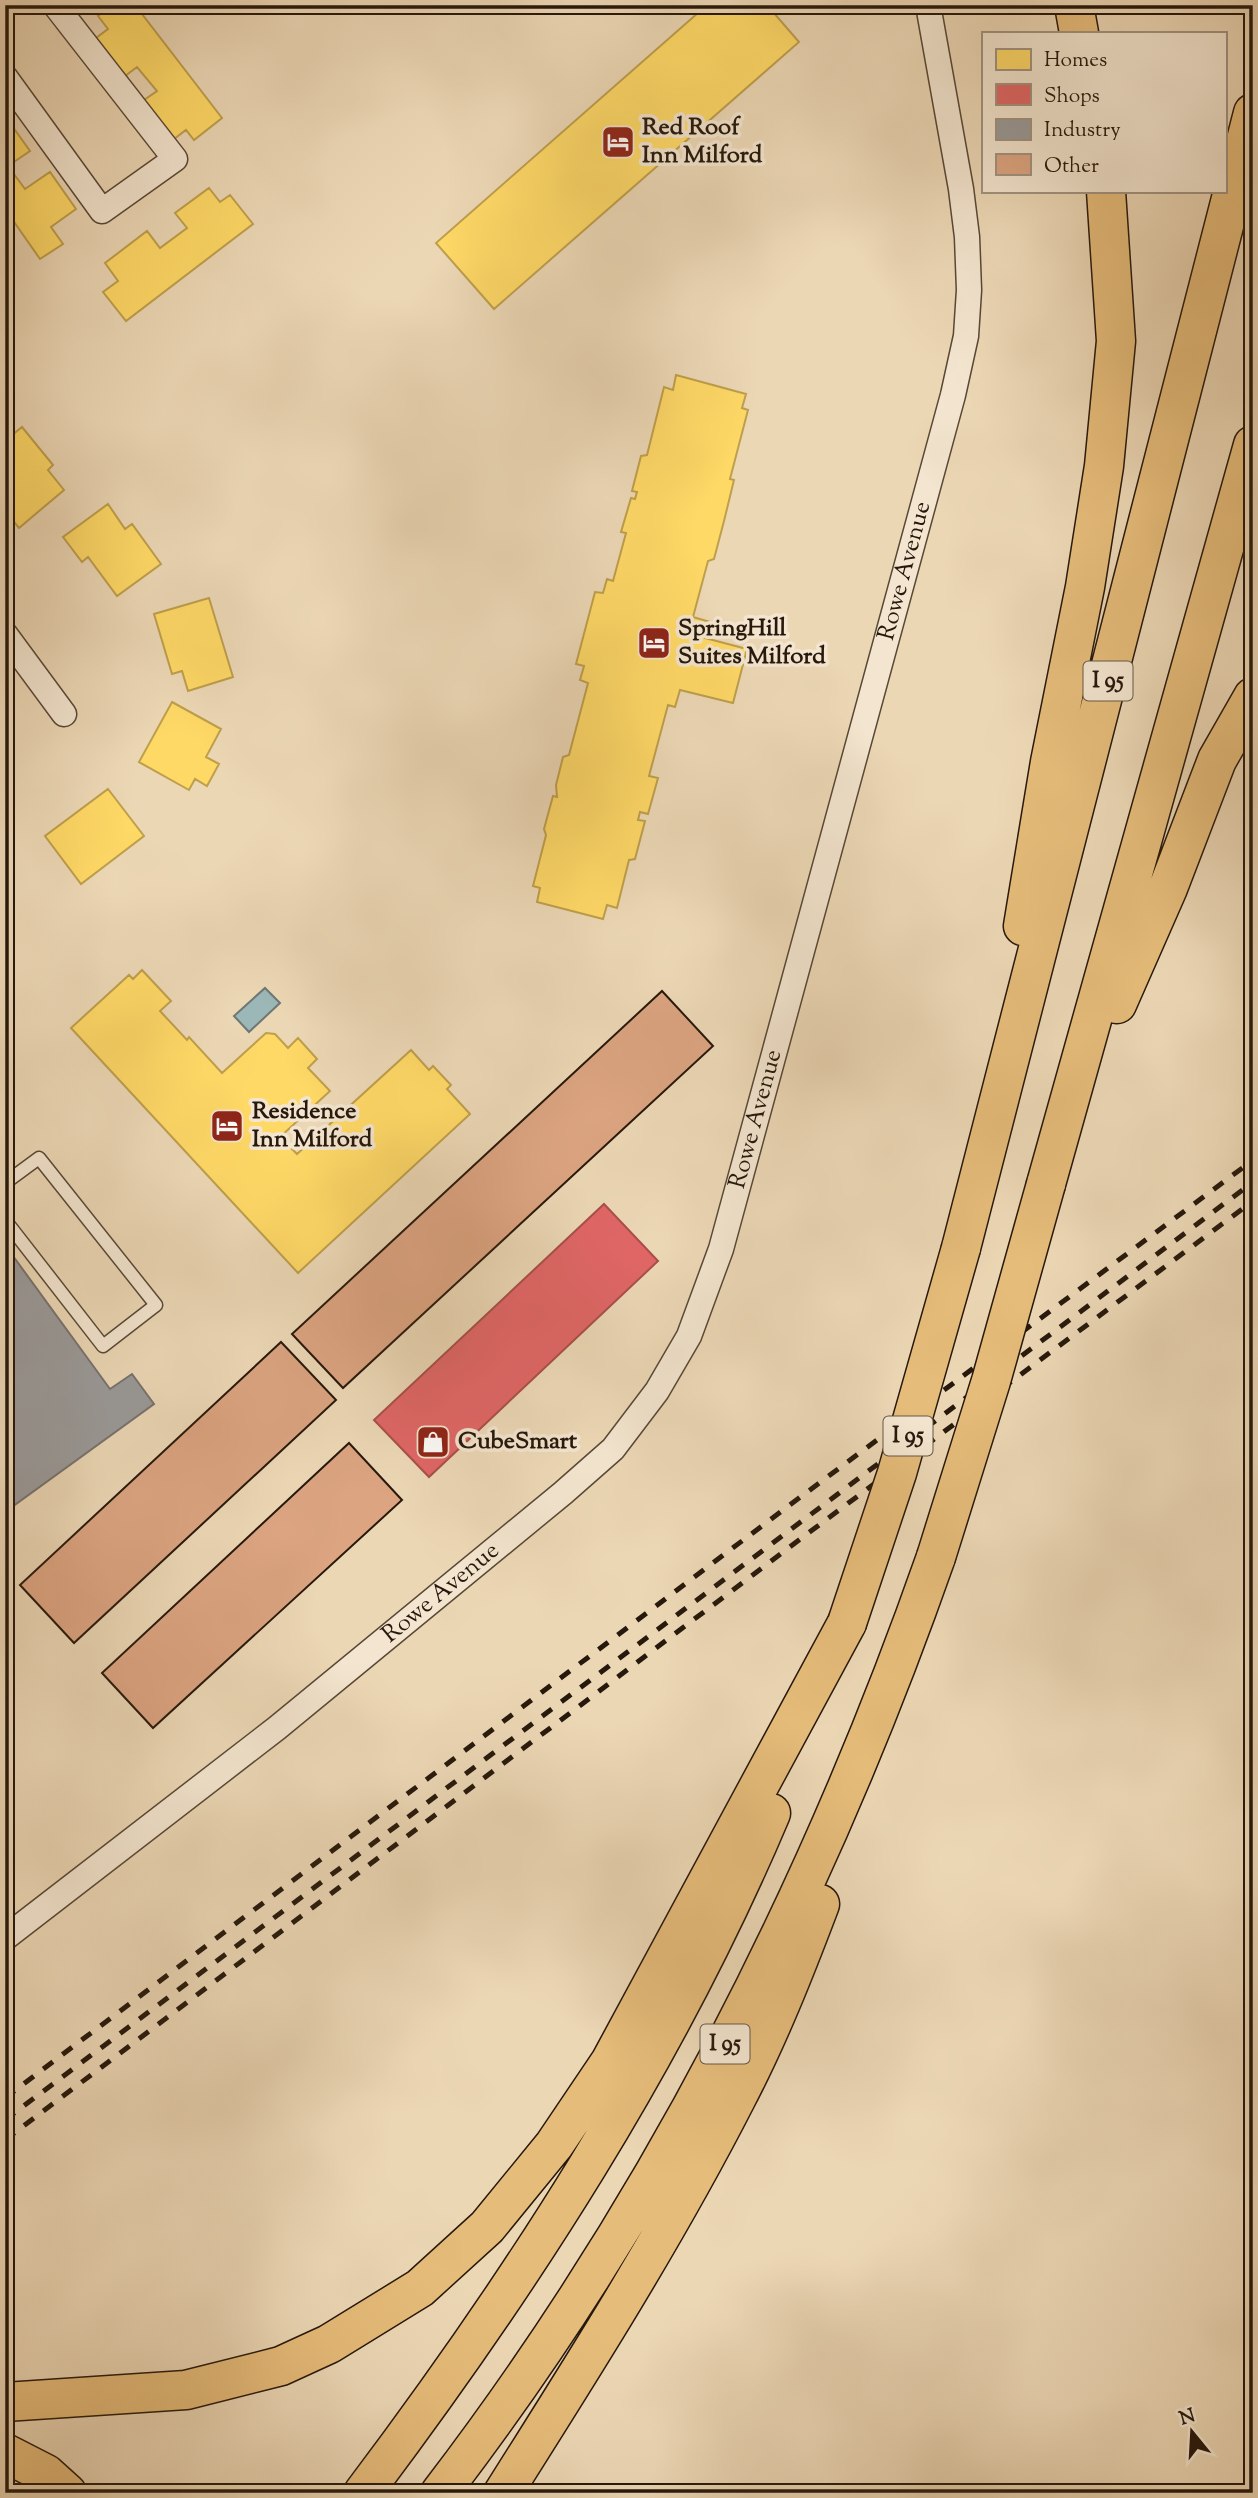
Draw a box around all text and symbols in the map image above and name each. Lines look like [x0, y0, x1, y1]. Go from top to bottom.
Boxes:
legend [982, 32, 1226, 192]
text: Homes [1044, 46, 1107, 76]
text: Shops [1044, 82, 1100, 112]
place label: Red Roof Inn Milford [642, 111, 763, 173]
text: Industry [1044, 116, 1121, 146]
hotel icon: Red Roof Inn Milford [599, 123, 637, 161]
text: Other [1044, 152, 1099, 182]
street label: Rowe Avenue [870, 498, 940, 644]
place label: SpringHill Suites Milford [678, 612, 826, 674]
hotel icon: SpringHill Suites Milford [635, 624, 673, 662]
road number: I 95 [1084, 662, 1132, 701]
street label: Rowe Avenue [721, 1046, 791, 1193]
place label: Residence Inn Milford [252, 1095, 373, 1157]
hotel icon: Residence Inn Milford [208, 1107, 246, 1145]
road number: I 95 [884, 1416, 932, 1456]
shop icon: CubeSmart [414, 1423, 452, 1461]
place label: CubeSmart [458, 1425, 578, 1459]
street label: Rowe Avenue [375, 1535, 507, 1652]
road number: I 95 [700, 2024, 750, 2064]
north arrow [1156, 2396, 1226, 2466]
text: N [1176, 2403, 1199, 2433]

